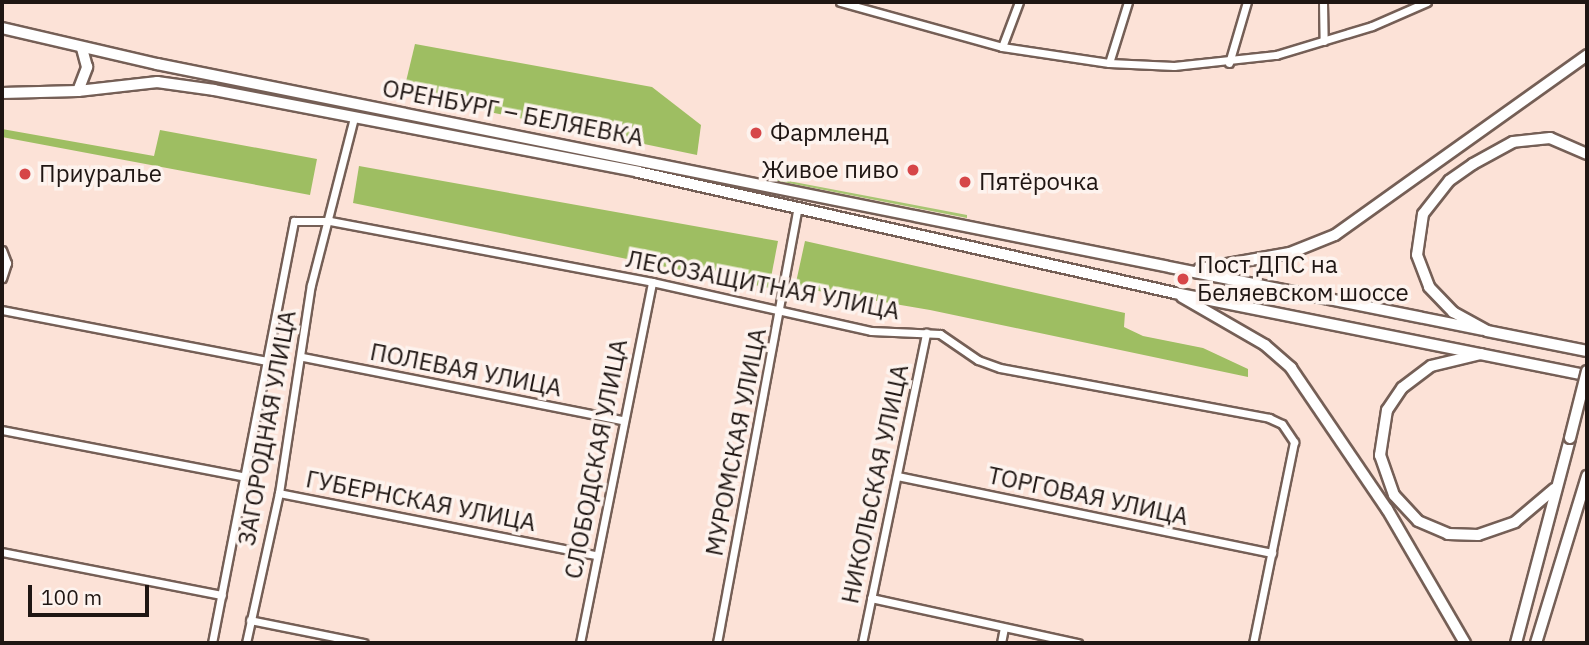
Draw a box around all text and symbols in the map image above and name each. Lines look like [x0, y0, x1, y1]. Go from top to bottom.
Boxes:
street label: ОРЕНБУРГ – БЕЛЯЕВКА [380, 74, 646, 152]
place label: Фармленд [770, 119, 889, 147]
marker: Фармленд [748, 125, 764, 141]
place label: Живое пиво [761, 156, 899, 184]
place label: Приуралье [39, 160, 162, 188]
marker: Живое пиво [905, 162, 921, 178]
marker: Приуралье [17, 166, 33, 182]
place label: Пятёрочка [979, 168, 1099, 196]
marker: Пятёрочка [957, 174, 973, 190]
street label: ЛЕСОЗАЩИТНАЯ УЛИЦА [624, 244, 902, 326]
place label: Пост ДПС на Беляевском шоссе [1197, 251, 1409, 307]
marker: Пост ДПС на Беляевском шоссе [1175, 271, 1191, 287]
street label: ЗАГОРОДНАЯ УЛИЦА [232, 308, 302, 548]
street label: МУРОМСКАЯ УЛИЦА [700, 326, 772, 558]
street label: ПОЛЕВАЯ УЛИЦА [368, 337, 564, 403]
street label: СЛОБОДСКАЯ УЛИЦА [559, 337, 633, 581]
street label: НИКОЛЬСКАЯ УЛИЦА [836, 362, 914, 606]
street label: ТОРГОВАЯ УЛИЦА [985, 461, 1191, 531]
street label: ГУБЕРНСКАЯ УЛИЦА [304, 465, 538, 537]
scale bar [32, 572, 152, 616]
text: 100 m [41, 583, 102, 611]

